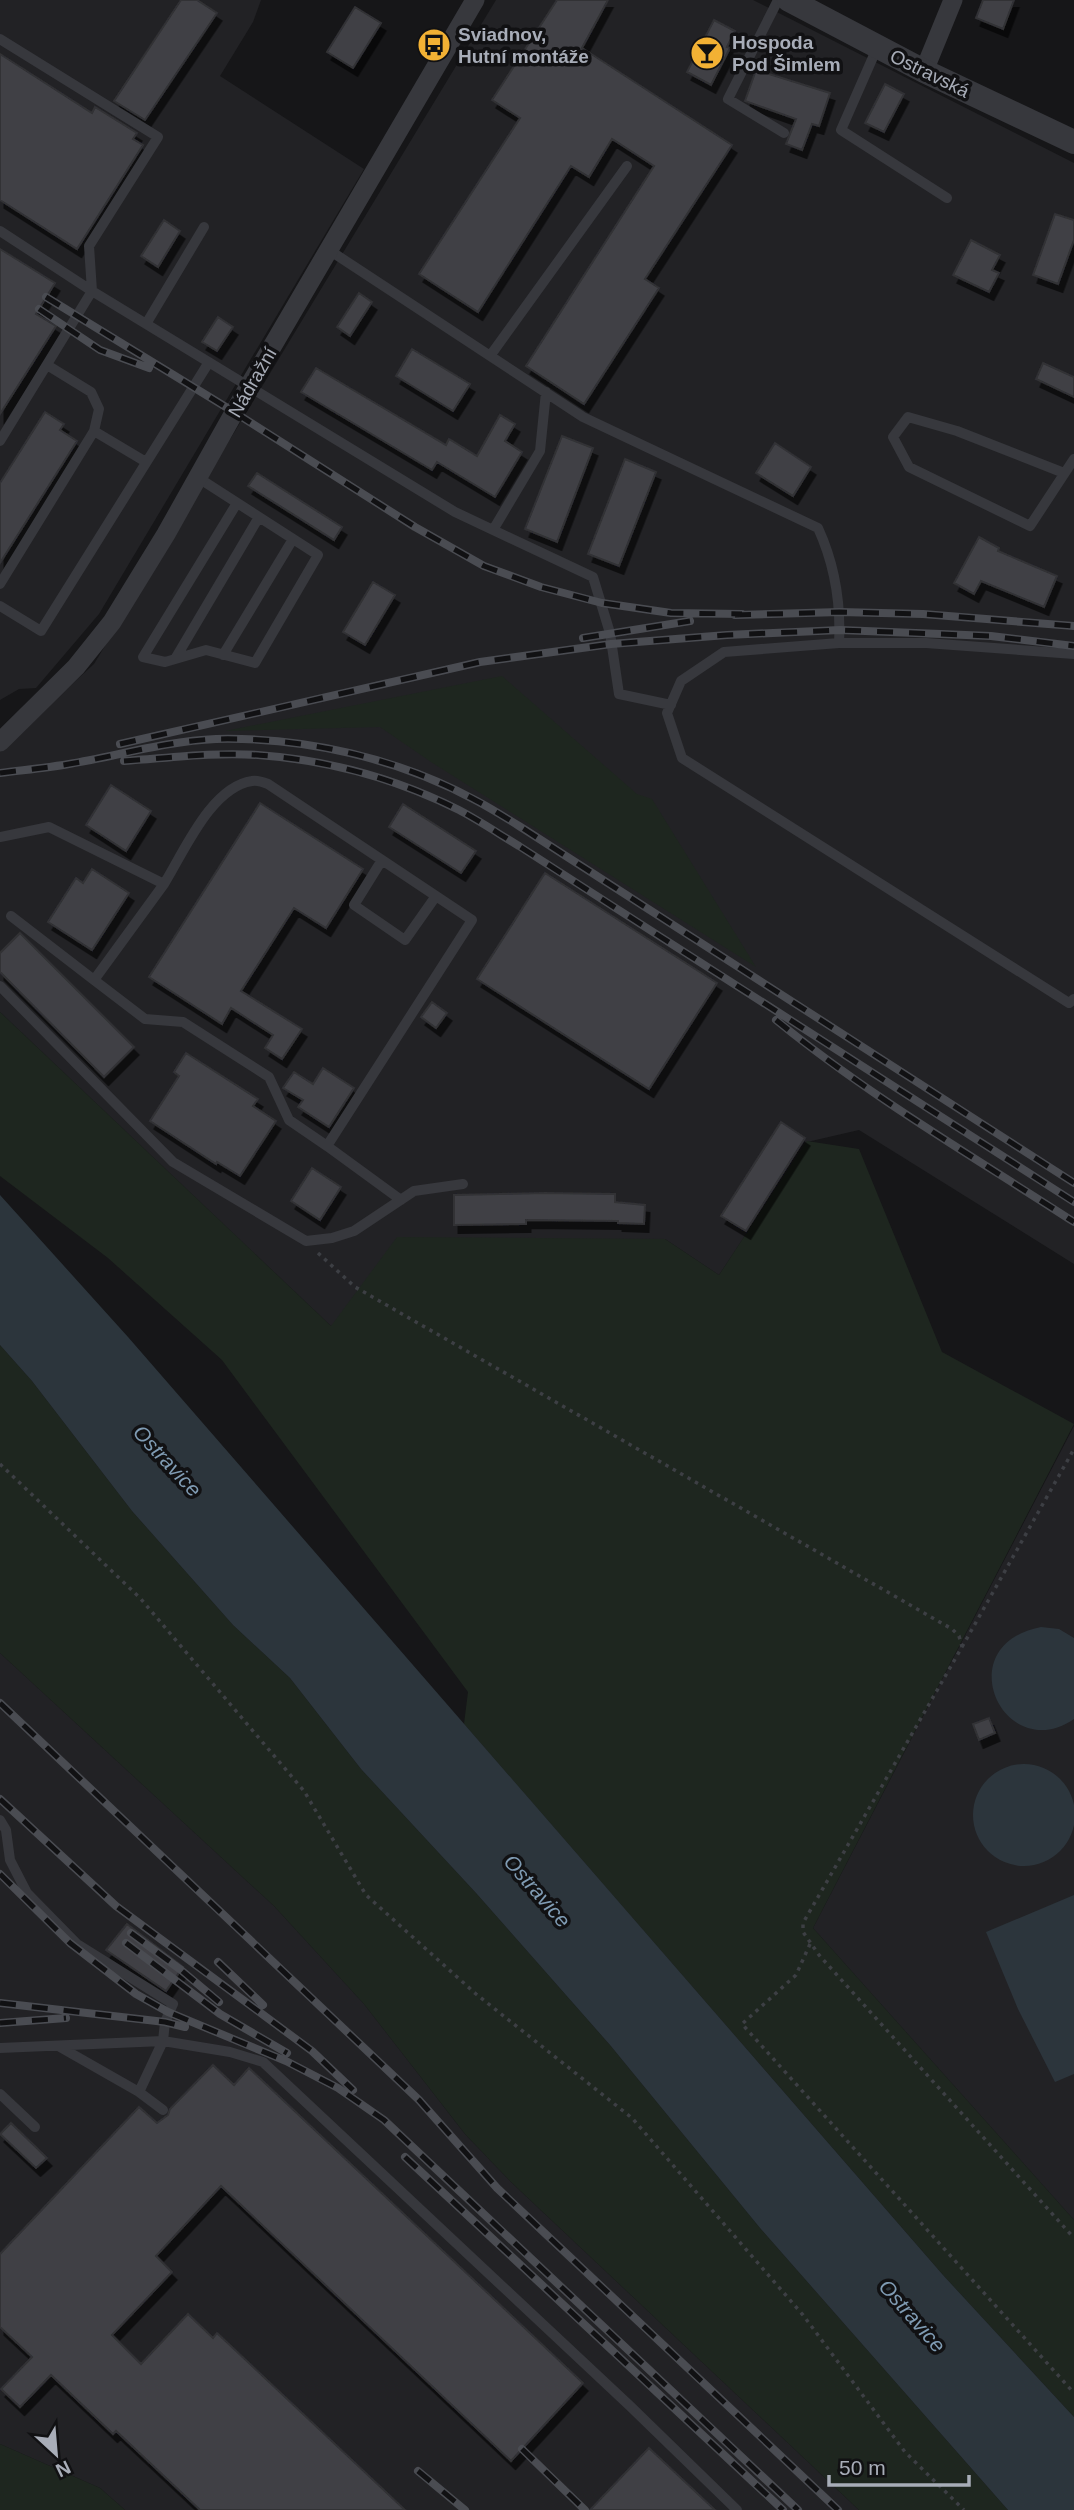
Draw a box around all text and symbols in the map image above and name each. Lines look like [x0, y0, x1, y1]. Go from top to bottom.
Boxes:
place label: Sviadnov, Hutní montáže [458, 24, 589, 67]
bus stop icon: Sviadnov, Hutní montáže [415, 26, 453, 64]
place label: Hospoda Pod Šimlem [732, 32, 841, 75]
bar icon: Hospoda Pod Šimlem [688, 34, 726, 72]
street label: Ostravská [887, 45, 973, 102]
street label: Nádražní [224, 343, 281, 421]
water label: Ostravice [129, 1420, 206, 1501]
water label: Ostravice [500, 1850, 575, 1932]
water label: Ostravice [875, 2275, 950, 2357]
north arrow [21, 2419, 91, 2489]
scale bar [829, 2444, 969, 2488]
text: N [52, 2456, 74, 2481]
text: 50 m [839, 2456, 886, 2479]

